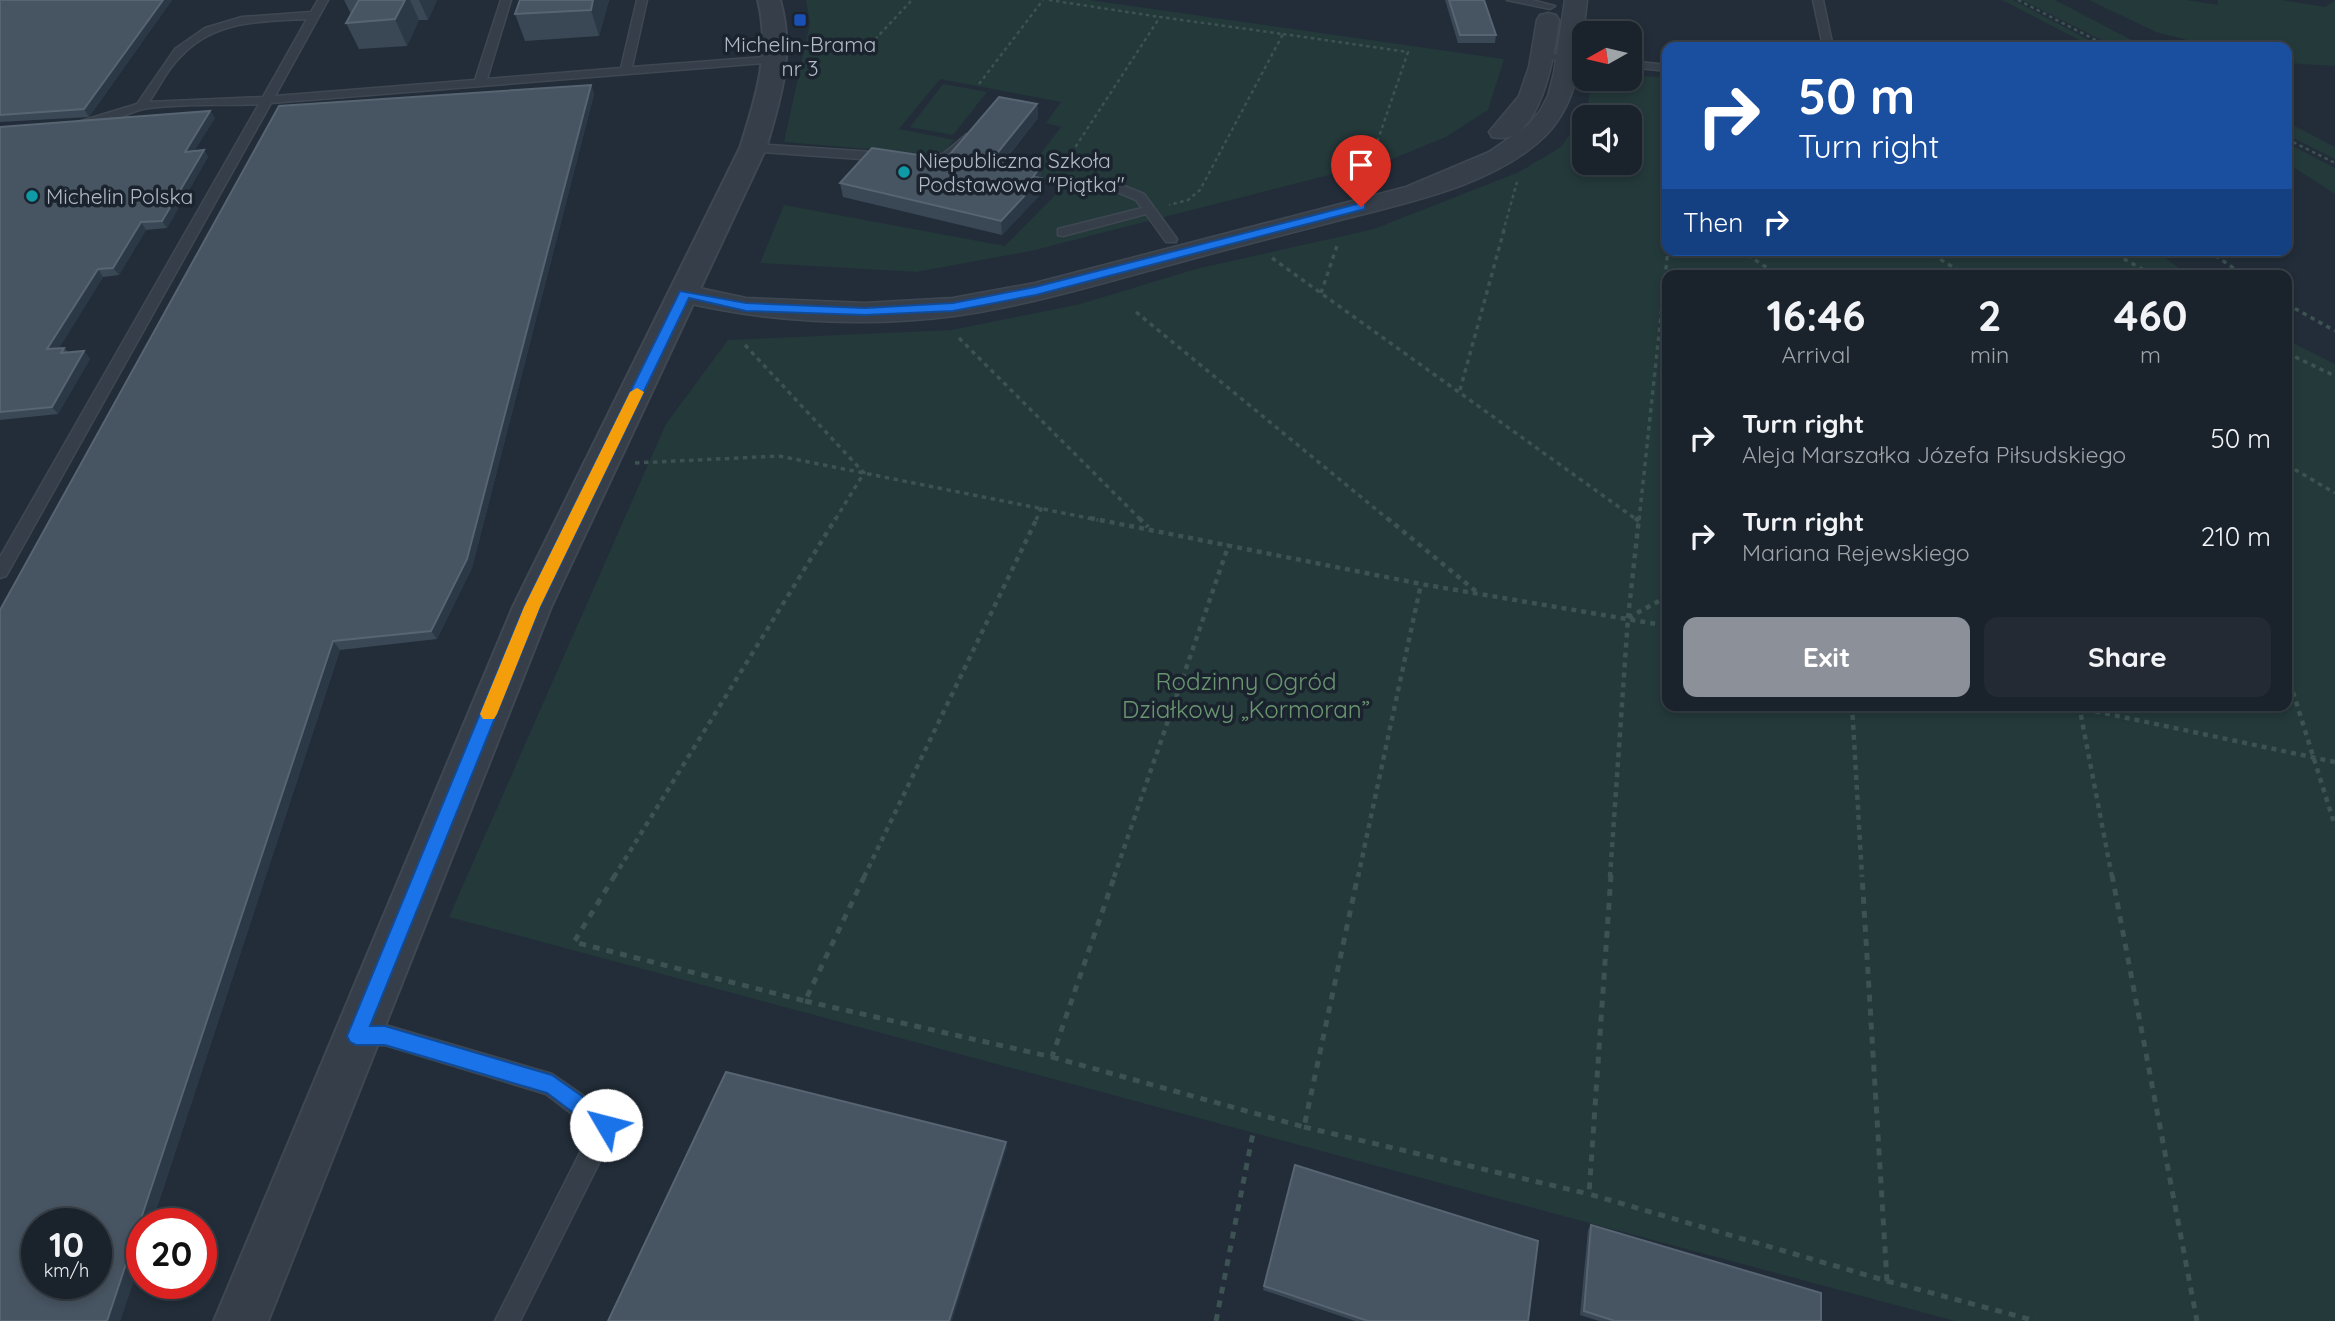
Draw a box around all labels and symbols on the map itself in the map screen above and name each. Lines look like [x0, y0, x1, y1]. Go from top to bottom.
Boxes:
marker: Michelin-Brama nr 3 [792, 12, 808, 28]
north arrow [1572, 21, 1642, 91]
place label: Michelin-Brama nr 3 [724, 31, 876, 81]
pin [1331, 135, 1391, 207]
place label: Niepubliczna Szkoła Podstawowa "Piątka" [918, 147, 1125, 197]
marker: Niepubliczna Szkoła Podstawowa "Piątka" [896, 164, 912, 180]
place label: Michelin Polska [46, 183, 193, 209]
marker: Michelin Polska [24, 188, 40, 204]
park label: Rodzinny Ogród Działkowy „Kormoran” [1122, 666, 1370, 724]
position arrow [569, 1088, 643, 1162]
speed limit sign: 20 [126, 1208, 217, 1299]

